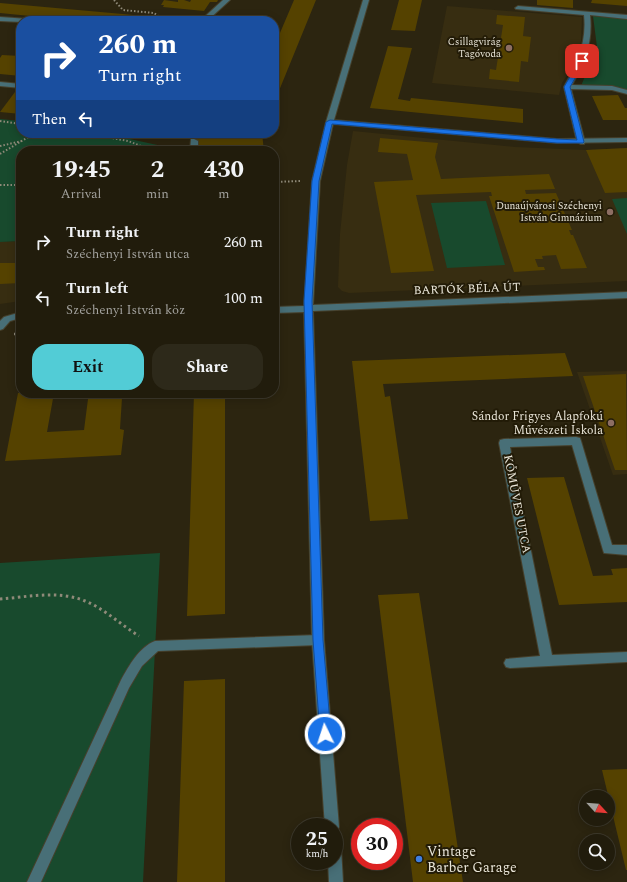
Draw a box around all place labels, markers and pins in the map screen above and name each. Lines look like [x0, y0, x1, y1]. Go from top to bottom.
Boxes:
place label: Csillagvirág Tagóvoda [448, 34, 501, 62]
marker: Csillagvirág Tagóvoda [504, 43, 514, 53]
pin [565, 44, 599, 78]
place label: Dunaújvárosi Széchenyi István Gimnázium [496, 198, 602, 226]
marker: Dunaújvárosi Széchenyi István Gimnázium [605, 207, 615, 217]
place label: Sándor Frigyes Alapfokú Művészeti Iskola [472, 407, 603, 440]
marker: Sándor Frigyes Alapfokú Művészeti Iskola [606, 418, 616, 428]
place label: Vintage Barber Garage [427, 841, 517, 878]
marker: Vintage Barber Garage [414, 854, 424, 864]

